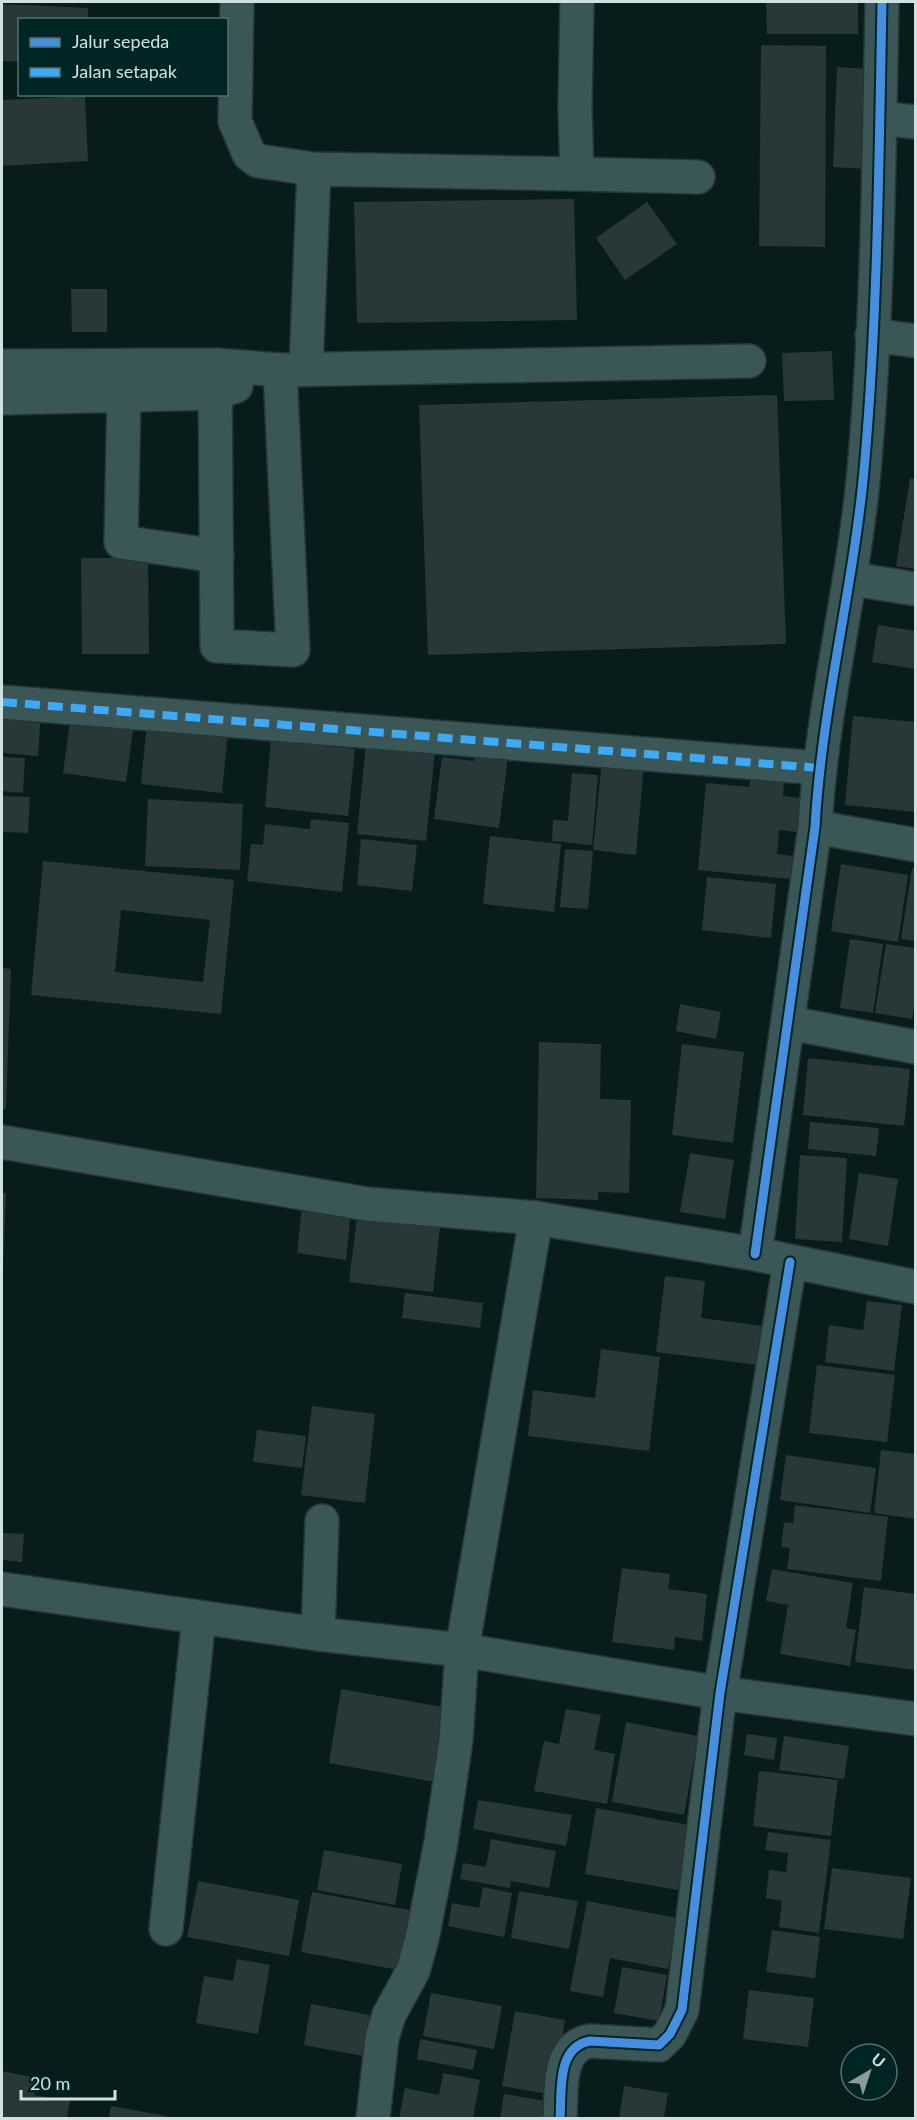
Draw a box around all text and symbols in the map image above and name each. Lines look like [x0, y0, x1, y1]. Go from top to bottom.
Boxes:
legend [18, 18, 228, 96]
text: Jalur sepeda [72, 30, 169, 52]
text: Jalan setapak [72, 60, 178, 82]
north arrow [839, 2042, 899, 2102]
text: U [868, 2049, 889, 2071]
scale bar [21, 2063, 116, 2101]
text: 20 m [30, 2072, 70, 2094]

